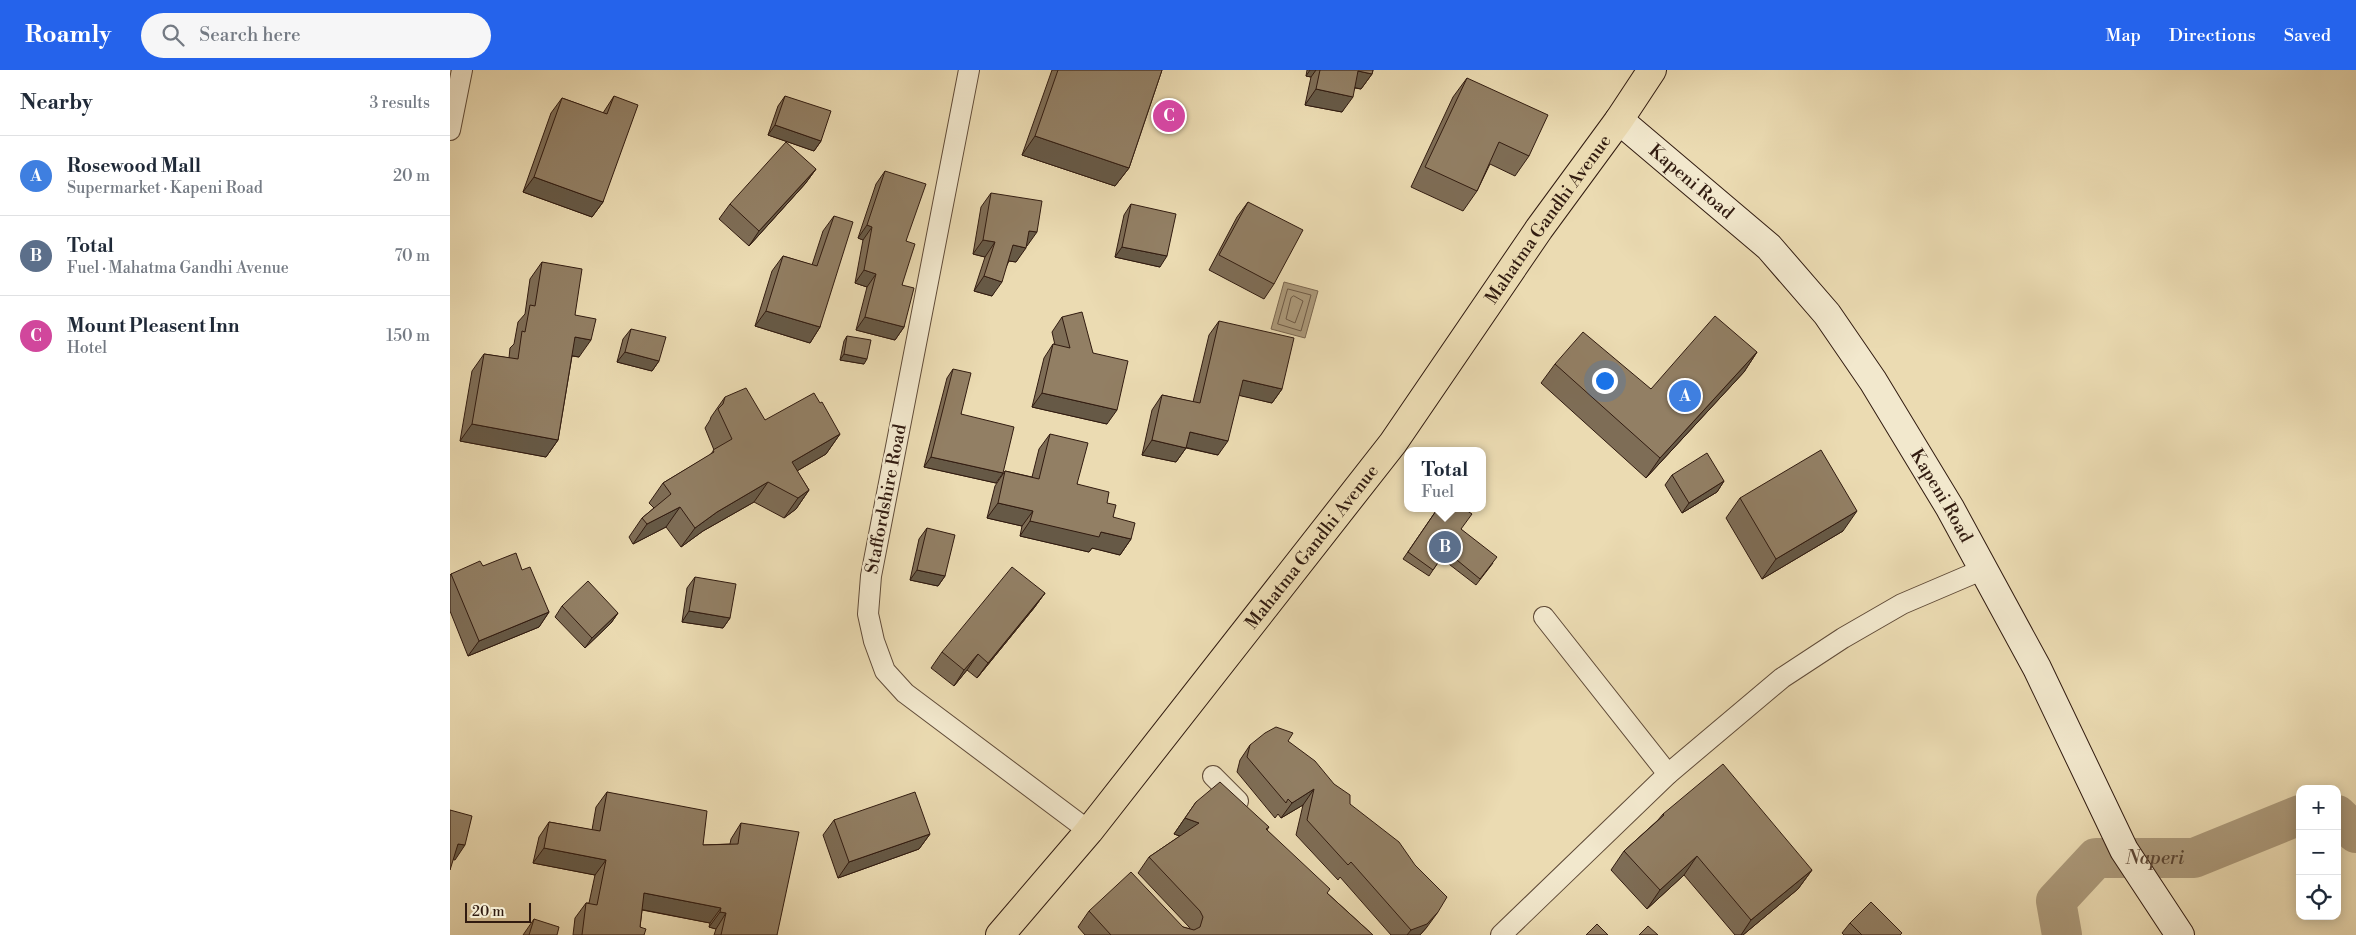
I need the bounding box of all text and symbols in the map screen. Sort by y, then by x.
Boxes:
search box [141,13,491,58]
text: Roamly [25,20,111,50]
icon: search [159,21,187,49]
text: Search here [199,23,301,47]
text: Map [2105,24,2141,47]
text: Directions [2169,24,2256,47]
text: Saved [2284,24,2331,47]
text: Nearby [20,90,93,116]
text: 3 results [369,93,430,113]
pin: C [1153,97,1185,135]
street label: Mahatma Gandhi Avenue [1480,130,1616,308]
street label: Kapeni Road [1644,139,1739,224]
text: Rosewood Mall [67,154,201,178]
text: A [30,166,42,186]
text: 20 m [393,166,430,186]
text: Supermarket · Kapeni Road [67,178,263,198]
text: Total [67,234,114,258]
text: B [30,246,42,266]
text: 70 m [394,246,430,266]
text: Fuel · Mahatma Gandhi Avenue [67,258,289,278]
text: Mount Pleasent Inn [67,314,239,338]
text: C [30,326,42,346]
text: 150 m [386,326,430,346]
text: Hotel [67,338,107,358]
your location [1592,368,1618,394]
pin: A [1669,377,1701,415]
street label: Staffordshire Road [860,421,912,576]
street label: Kapeni Road [1905,445,1978,547]
popup [1404,447,1486,512]
text: Total [1422,458,1468,482]
street label: Mahatma Gandhi Avenue [1240,460,1383,634]
text: Fuel [1422,482,1454,502]
pin: B [1429,528,1461,566]
map controls [2296,785,2341,920]
button: + [2296,785,2341,830]
button: − [2296,830,2341,875]
water label: Naperi [2124,846,2184,870]
button: locate [2296,875,2341,920]
scale bar [465,900,531,923]
text: 20 m [472,903,504,921]

